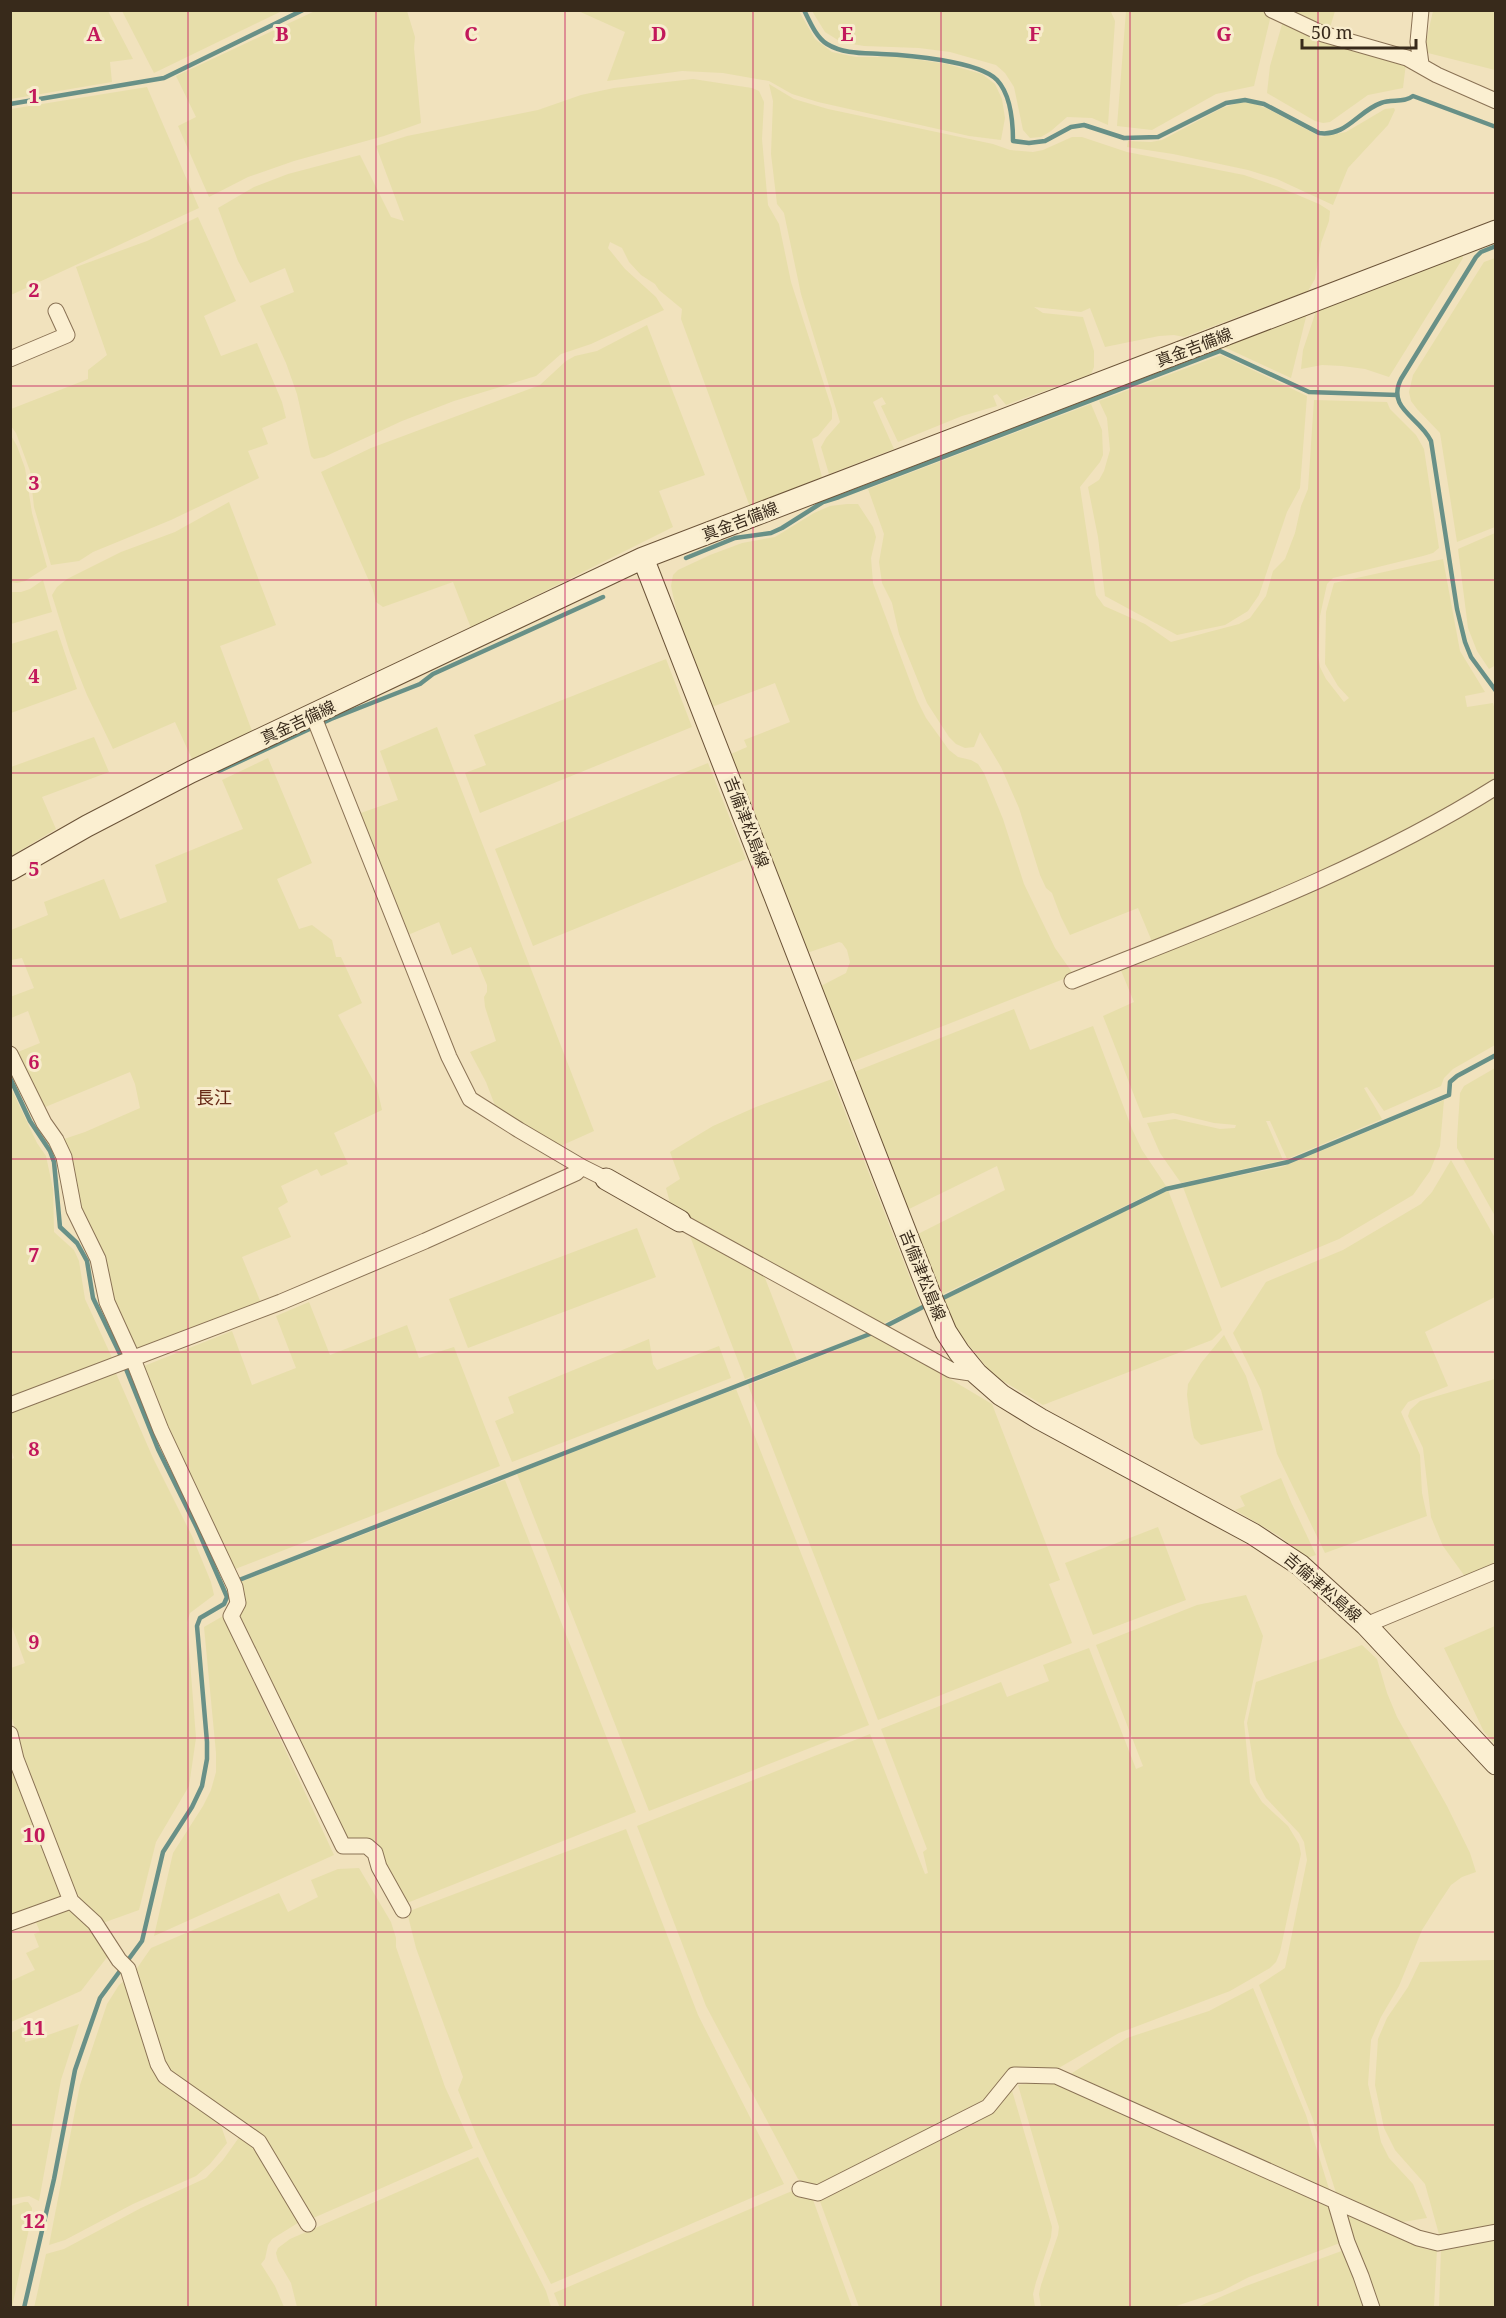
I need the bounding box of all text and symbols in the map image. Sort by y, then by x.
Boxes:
scale bar [1302,12,1416,50]
text: A [86,20,102,47]
text: B [275,20,289,47]
text: C [464,20,478,47]
text: D [651,20,667,47]
text: E [840,20,854,47]
text: F [1029,20,1041,47]
text: G [1216,20,1232,47]
text: 50 m [1311,20,1353,44]
text: 1 [28,82,40,109]
text: 2 [28,276,40,303]
street label: 真金吉備線 [1153,322,1235,372]
text: 3 [28,469,40,496]
street label: 真金吉備線 [699,496,781,546]
text: 4 [28,662,40,689]
street label: 真金吉備線 [257,695,339,749]
street label: 吉備津松島線 [720,773,774,871]
text: 5 [28,855,40,882]
text: 6 [28,1048,40,1075]
district label: 長江 [196,1085,232,1109]
street label: 吉備津松島線 [895,1226,951,1324]
text: 7 [28,1241,40,1268]
text: 8 [28,1435,40,1462]
street label: 吉備津松島線 [1280,1547,1366,1627]
text: 9 [28,1628,40,1655]
text: 10 [23,1821,45,1848]
text: 11 [23,2014,45,2041]
text: 12 [23,2207,45,2234]

